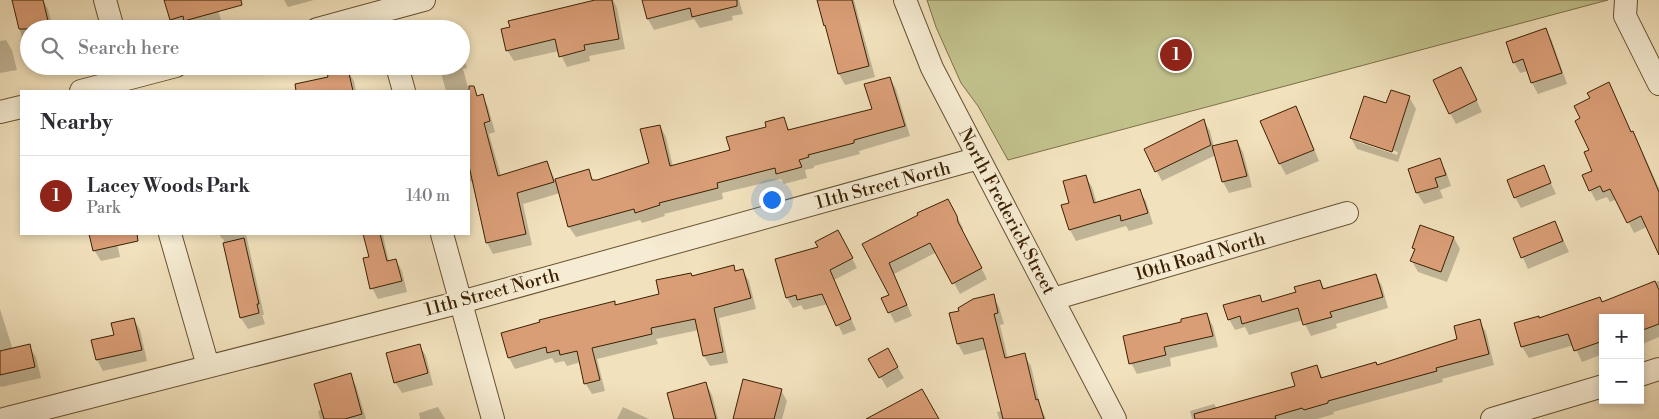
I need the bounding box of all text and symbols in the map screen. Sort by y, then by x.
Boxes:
search box [20,20,470,75]
icon: search [38,34,66,62]
text: Search here [78,36,179,60]
pin: 1 [1160,36,1192,74]
text: Nearby [40,110,113,136]
street label: North Frederick Street [953,124,1061,299]
street label: 11th Street North [813,156,953,215]
text: Lacey Woods Park [87,174,250,198]
text: 1 [52,186,60,206]
text: 140 m [406,186,450,206]
your location [759,187,785,213]
text: Park [87,198,120,218]
street label: 10th Road North [1132,227,1268,286]
street label: 11th Street North [422,263,562,322]
map controls [1599,314,1644,404]
button: + [1599,314,1644,359]
button: − [1599,359,1644,404]

